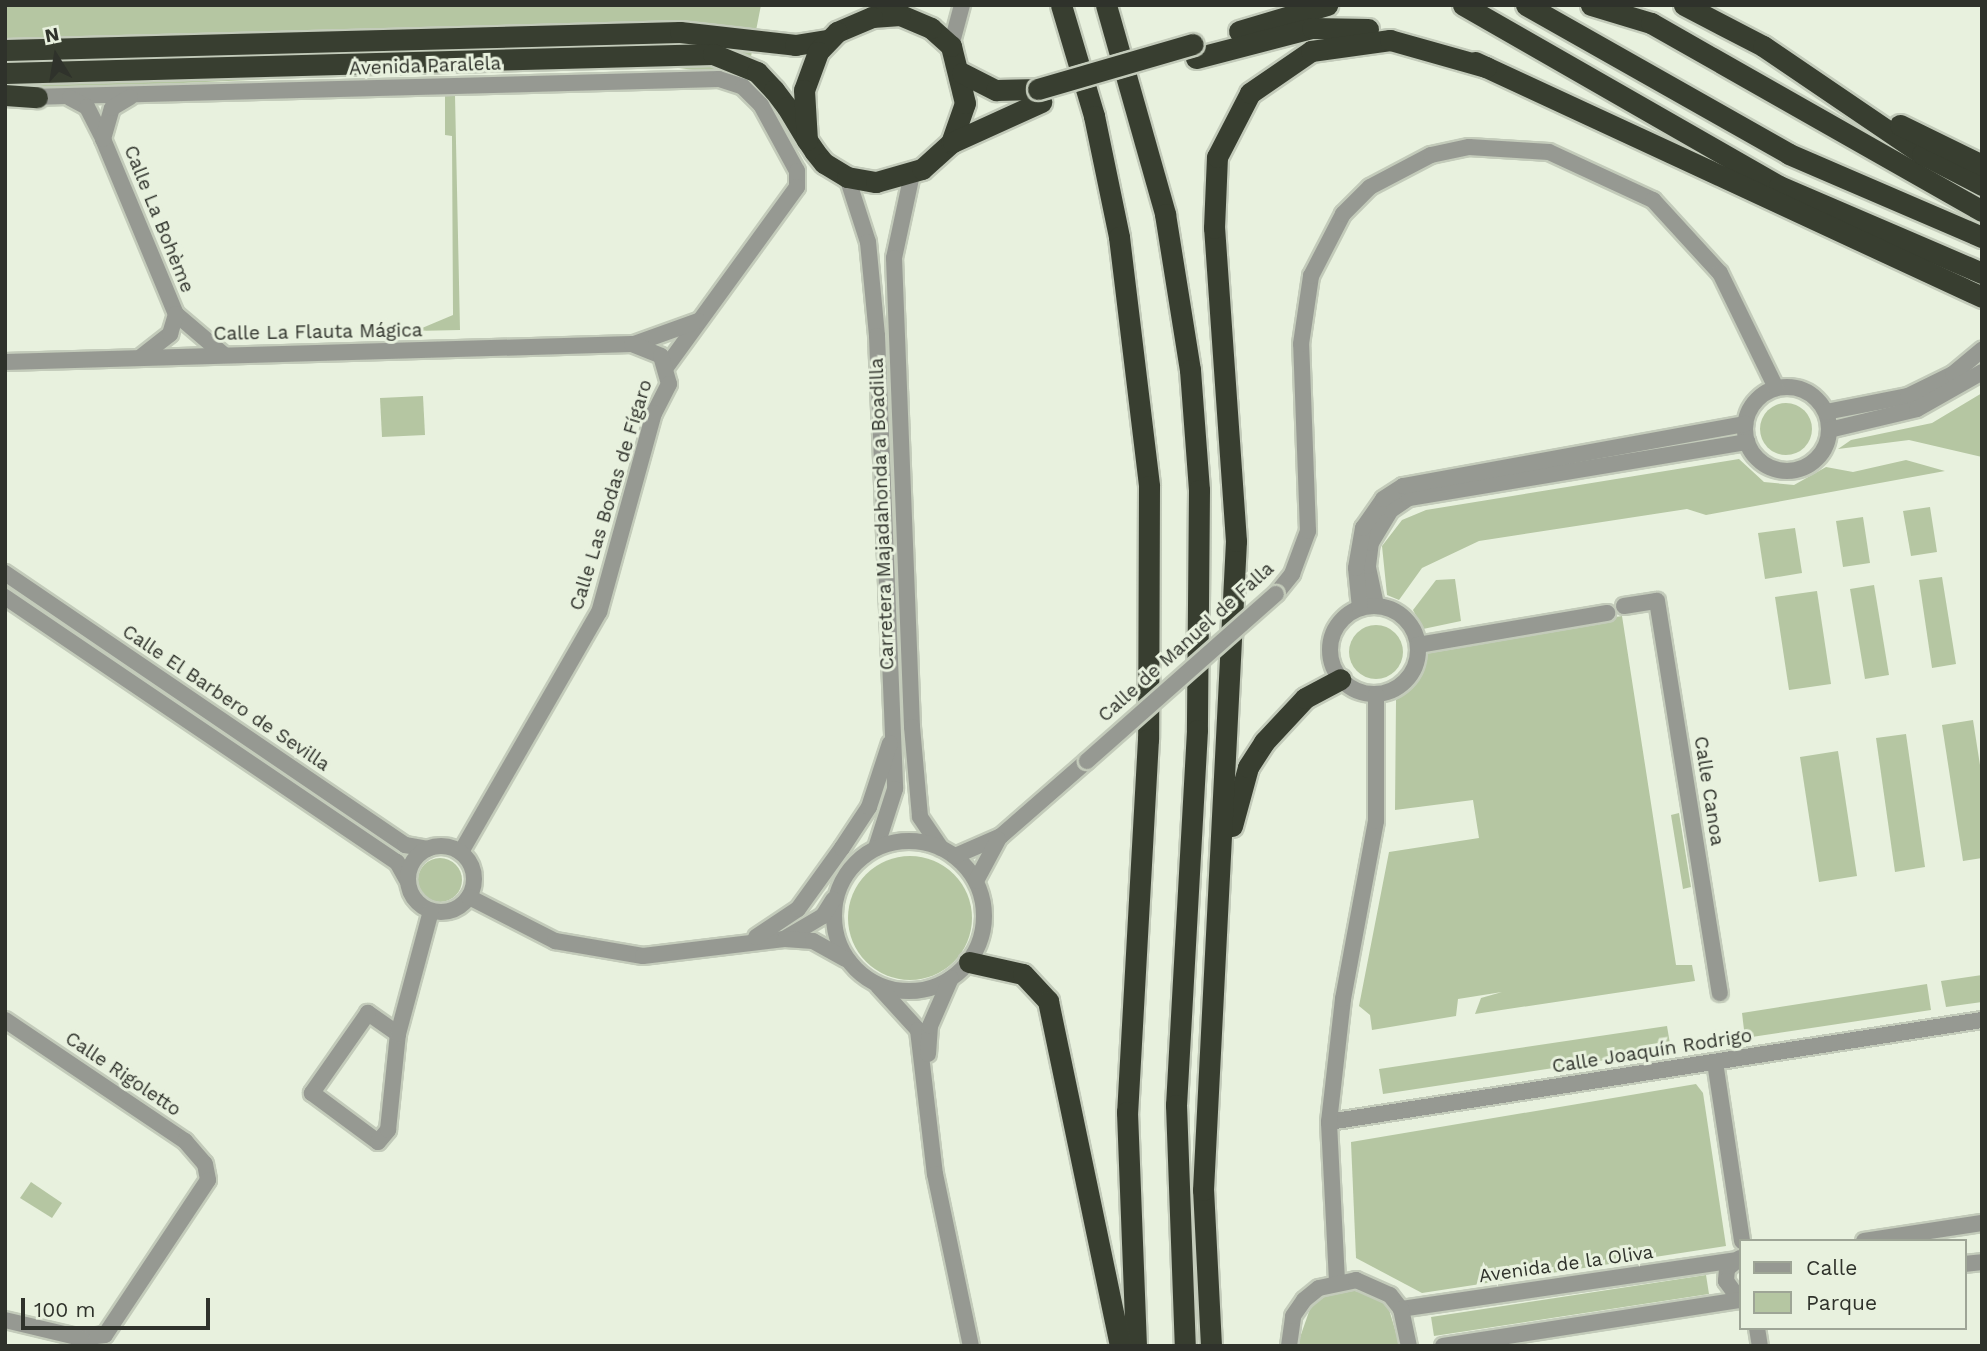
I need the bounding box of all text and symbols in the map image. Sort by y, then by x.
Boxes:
north arrow [21,21,91,91]
text: N [43,22,61,48]
street label: Avenida Paralela [348,52,502,80]
street label: Calle La Bohème [119,142,199,296]
street label: Calle La Flauta Mágica [213,319,423,345]
street label: Carretera Majadahonda a Boadilla [865,357,899,671]
street label: Calle Las Bodas de Fígaro [565,377,657,613]
street label: Calle de Manuel de Falla [1093,557,1279,727]
street label: Calle El Barbero de Sevilla [118,620,334,776]
street label: Calle Canoa [1689,735,1729,847]
street label: Calle Joaquín Rodrigo [1550,1024,1754,1078]
street label: Calle Rigoletto [61,1027,185,1121]
legend [1738,1239,1966,1330]
street label: Avenida de la Oliva [1477,1240,1655,1288]
text: Calle [1806,1255,1857,1280]
scale bar [24,1284,214,1328]
text: Parque [1806,1290,1877,1315]
text: 100 m [34,1297,96,1322]

